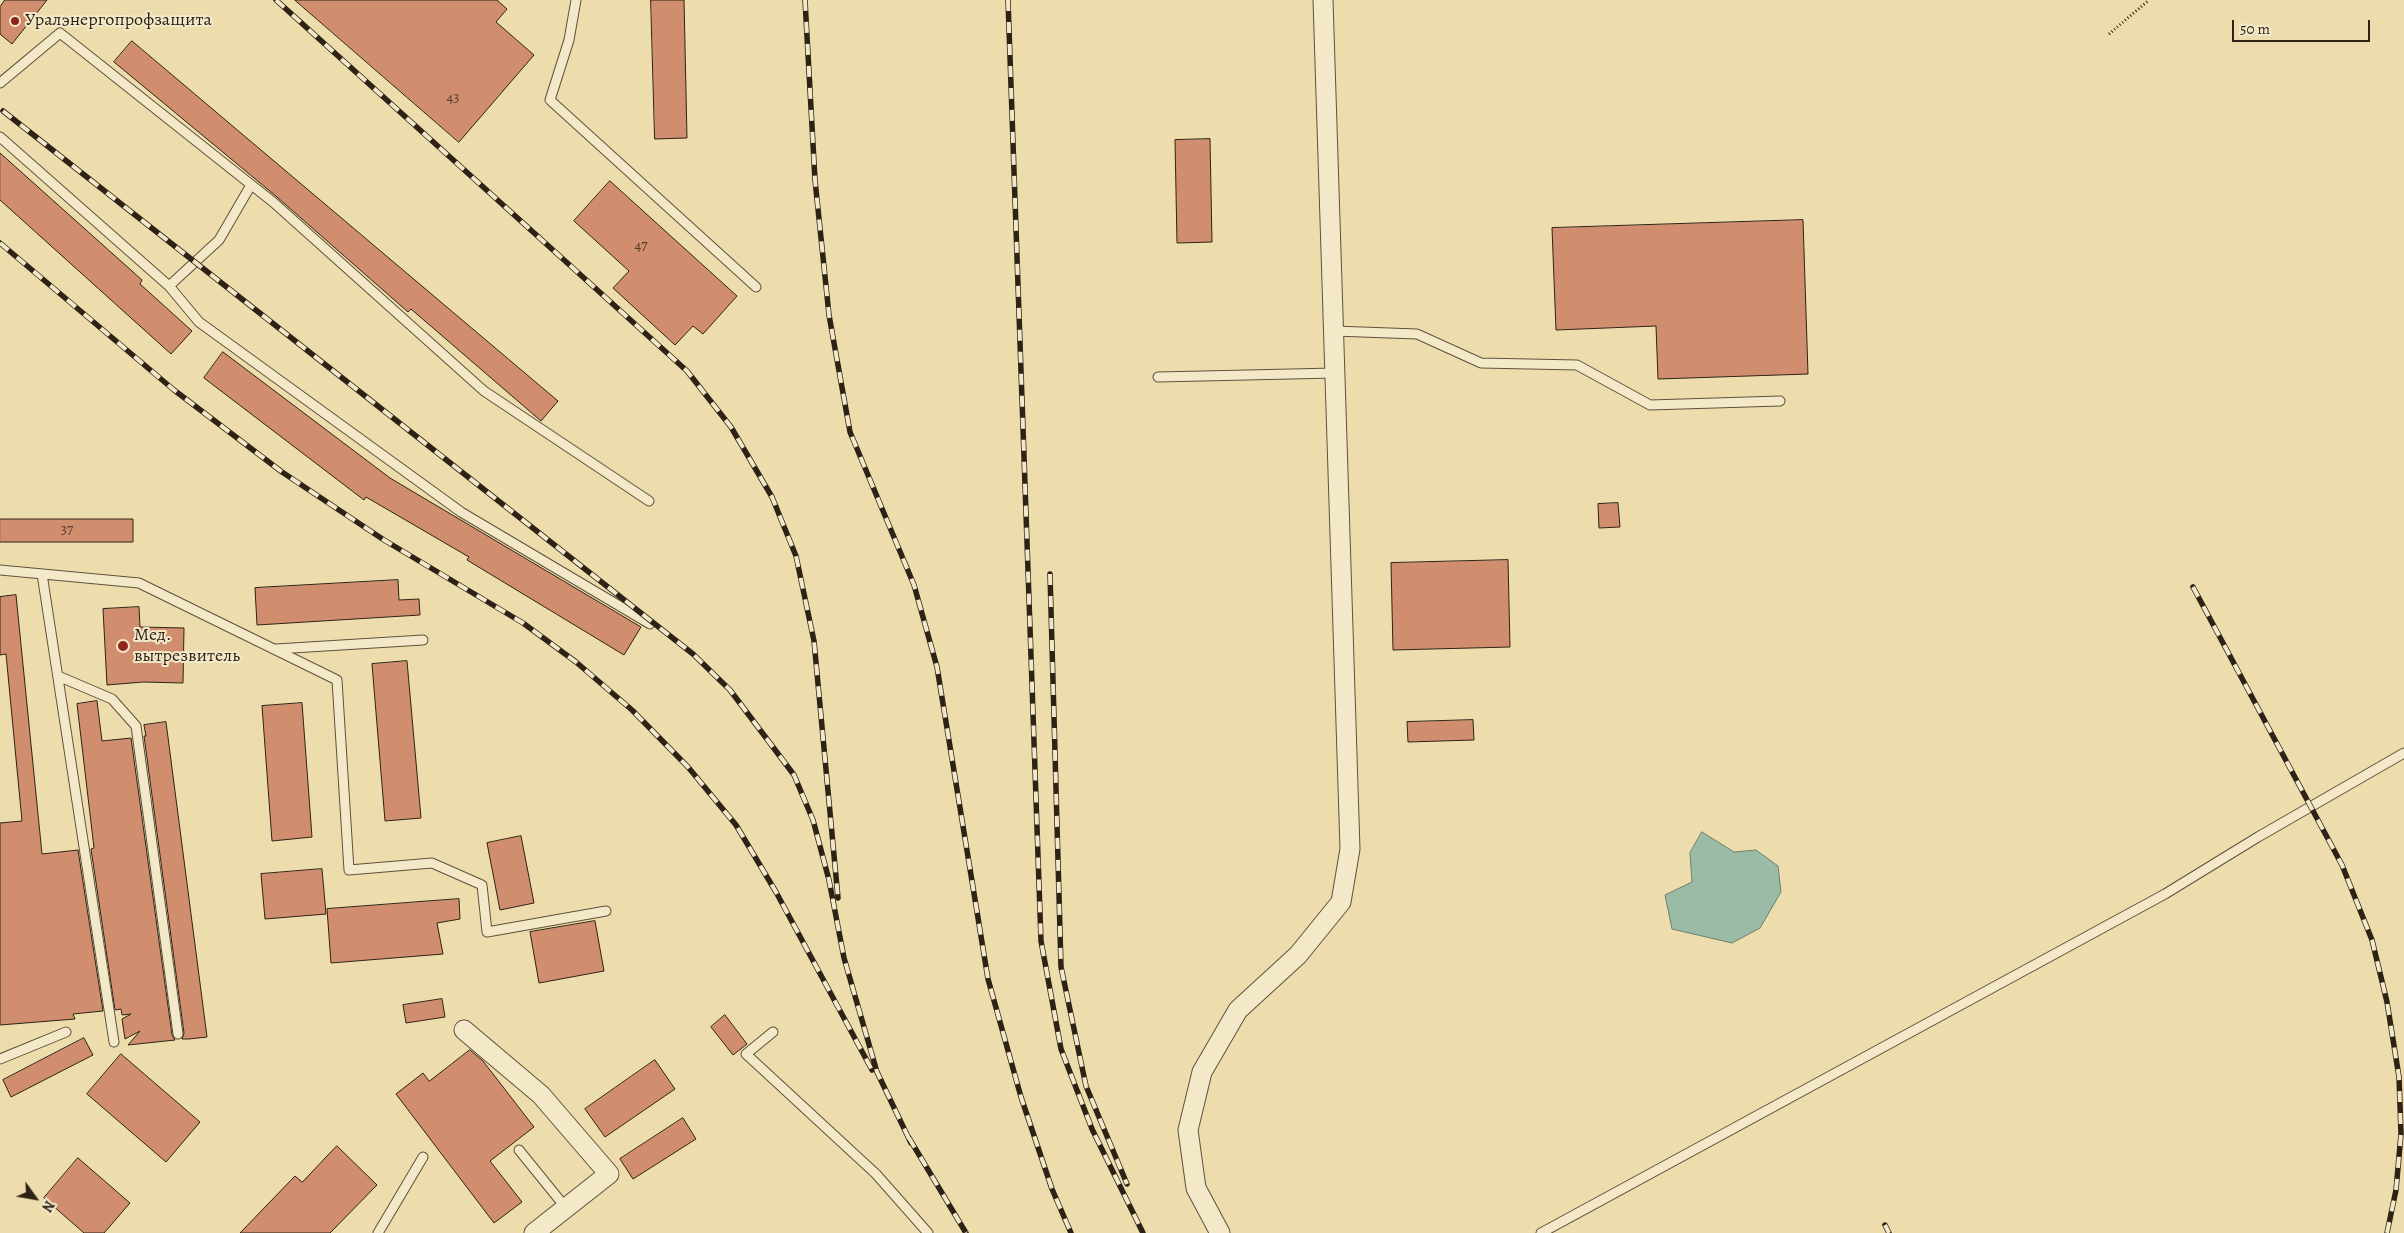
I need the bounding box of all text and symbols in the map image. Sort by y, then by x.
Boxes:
place label: Уралэнергопрофзащита [25,10,212,32]
scale bar [2234,10,2372,42]
marker: Уралэнергопрофзащита [9,15,21,27]
text: 50 m [2240,19,2270,39]
house number: 43 [446,89,460,107]
house number: 47 [634,237,648,255]
house number: 37 [61,521,73,539]
place label: Мед. вытрезвитель [134,625,240,668]
marker: Мед. вытрезвитель [116,639,130,653]
north arrow [10,1173,60,1223]
text: N [37,1197,59,1216]

